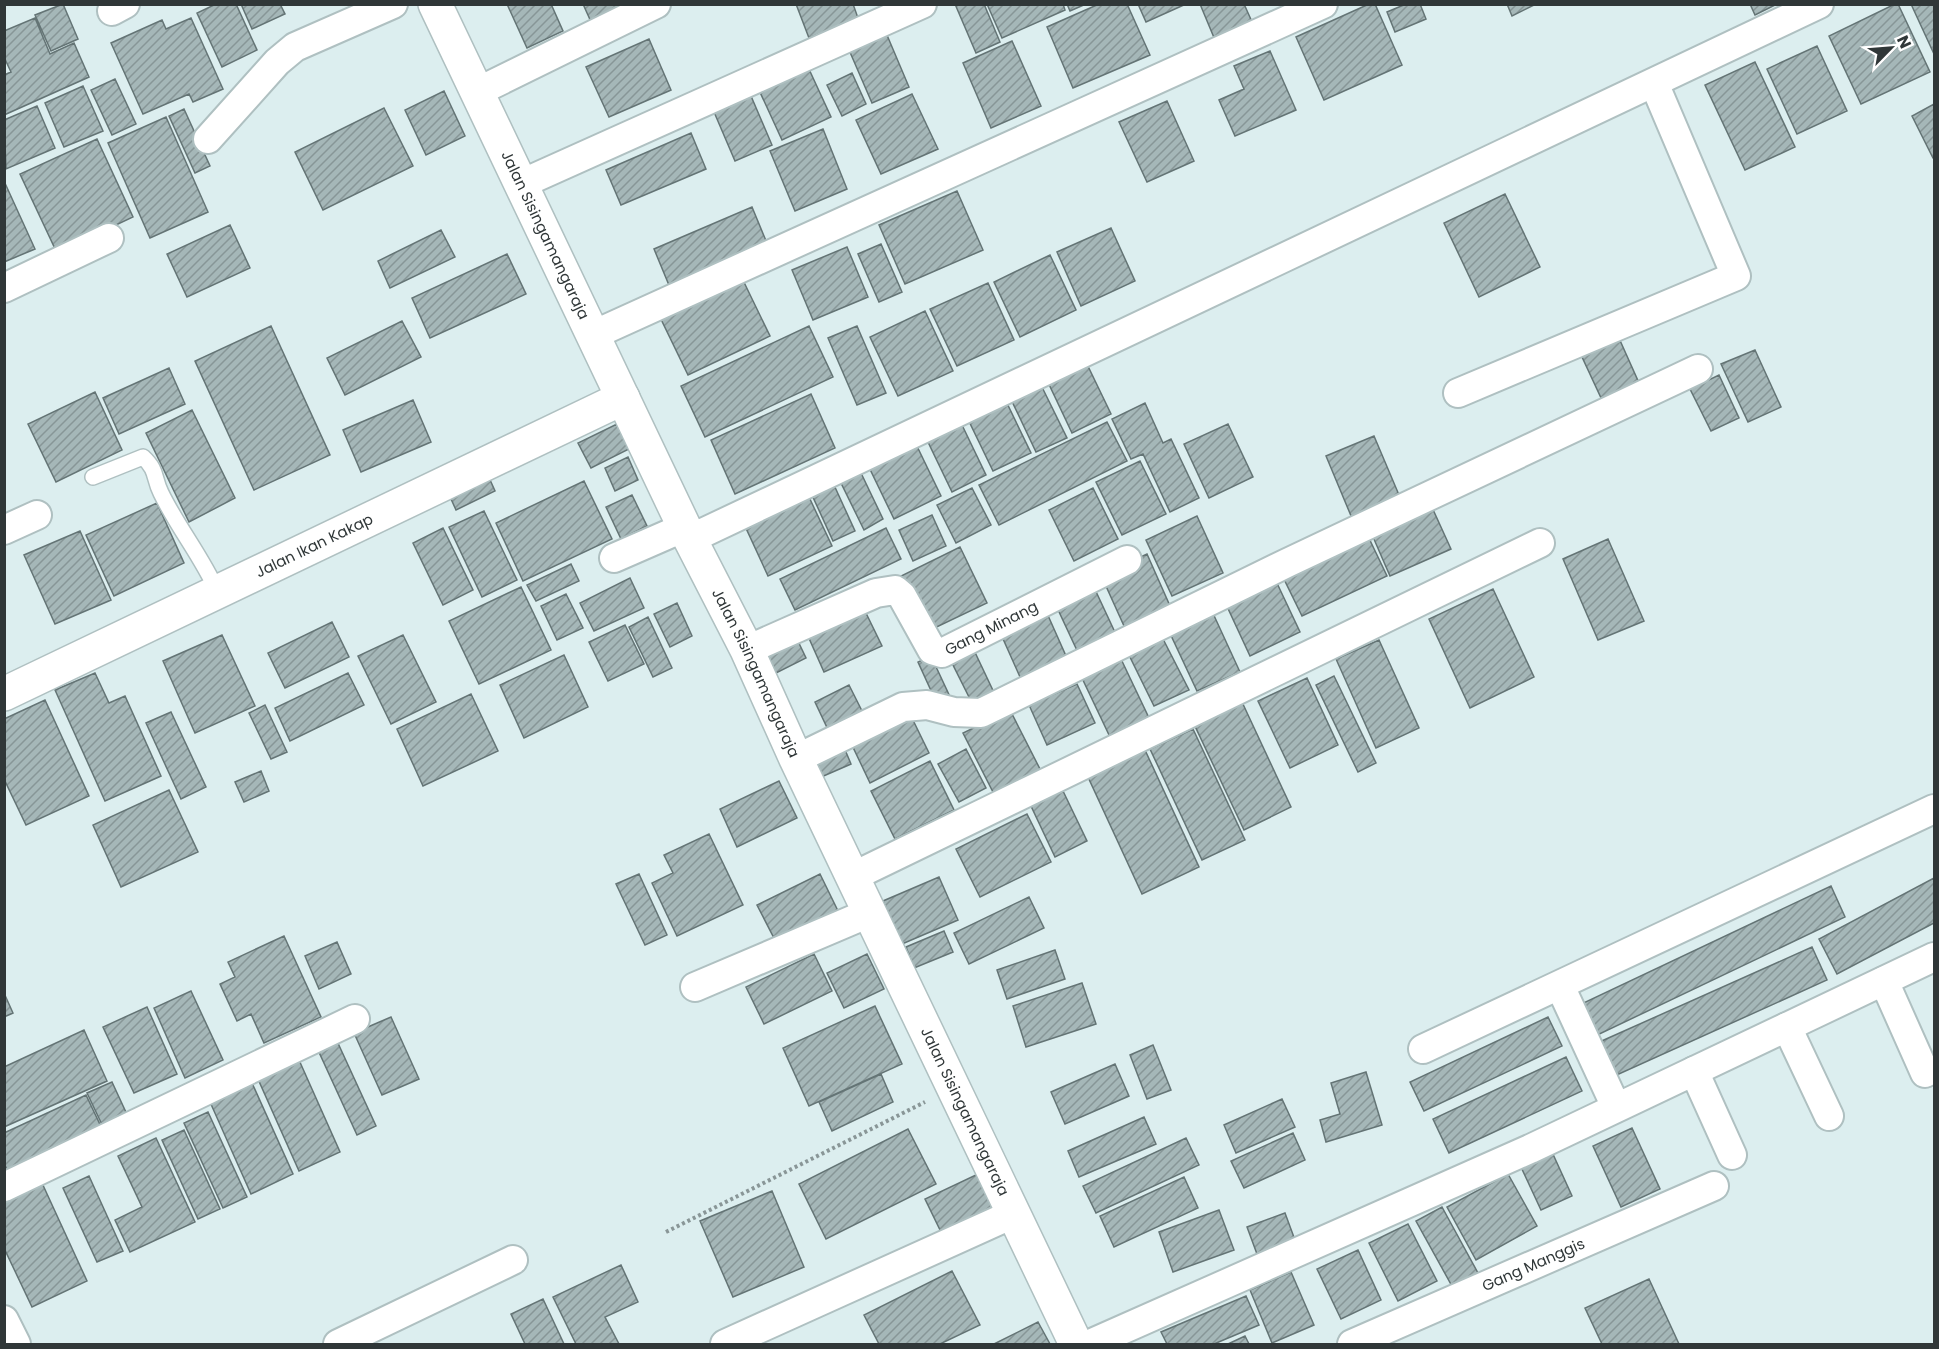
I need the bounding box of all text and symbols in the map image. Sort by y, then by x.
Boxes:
north arrow [1861,18,1921,78]
text: N [1891,32,1917,52]
street label: Jalan Sisingamangaraja [496,147,595,323]
street label: Jalan Ikan Kakap [252,508,376,582]
street label: Jalan Sisingamangaraja [707,585,805,761]
street label: Gang Minang [941,595,1041,660]
street label: Jalan Sisingamangaraja [916,1024,1015,1199]
street label: Gang Manggis [1479,1233,1588,1296]

